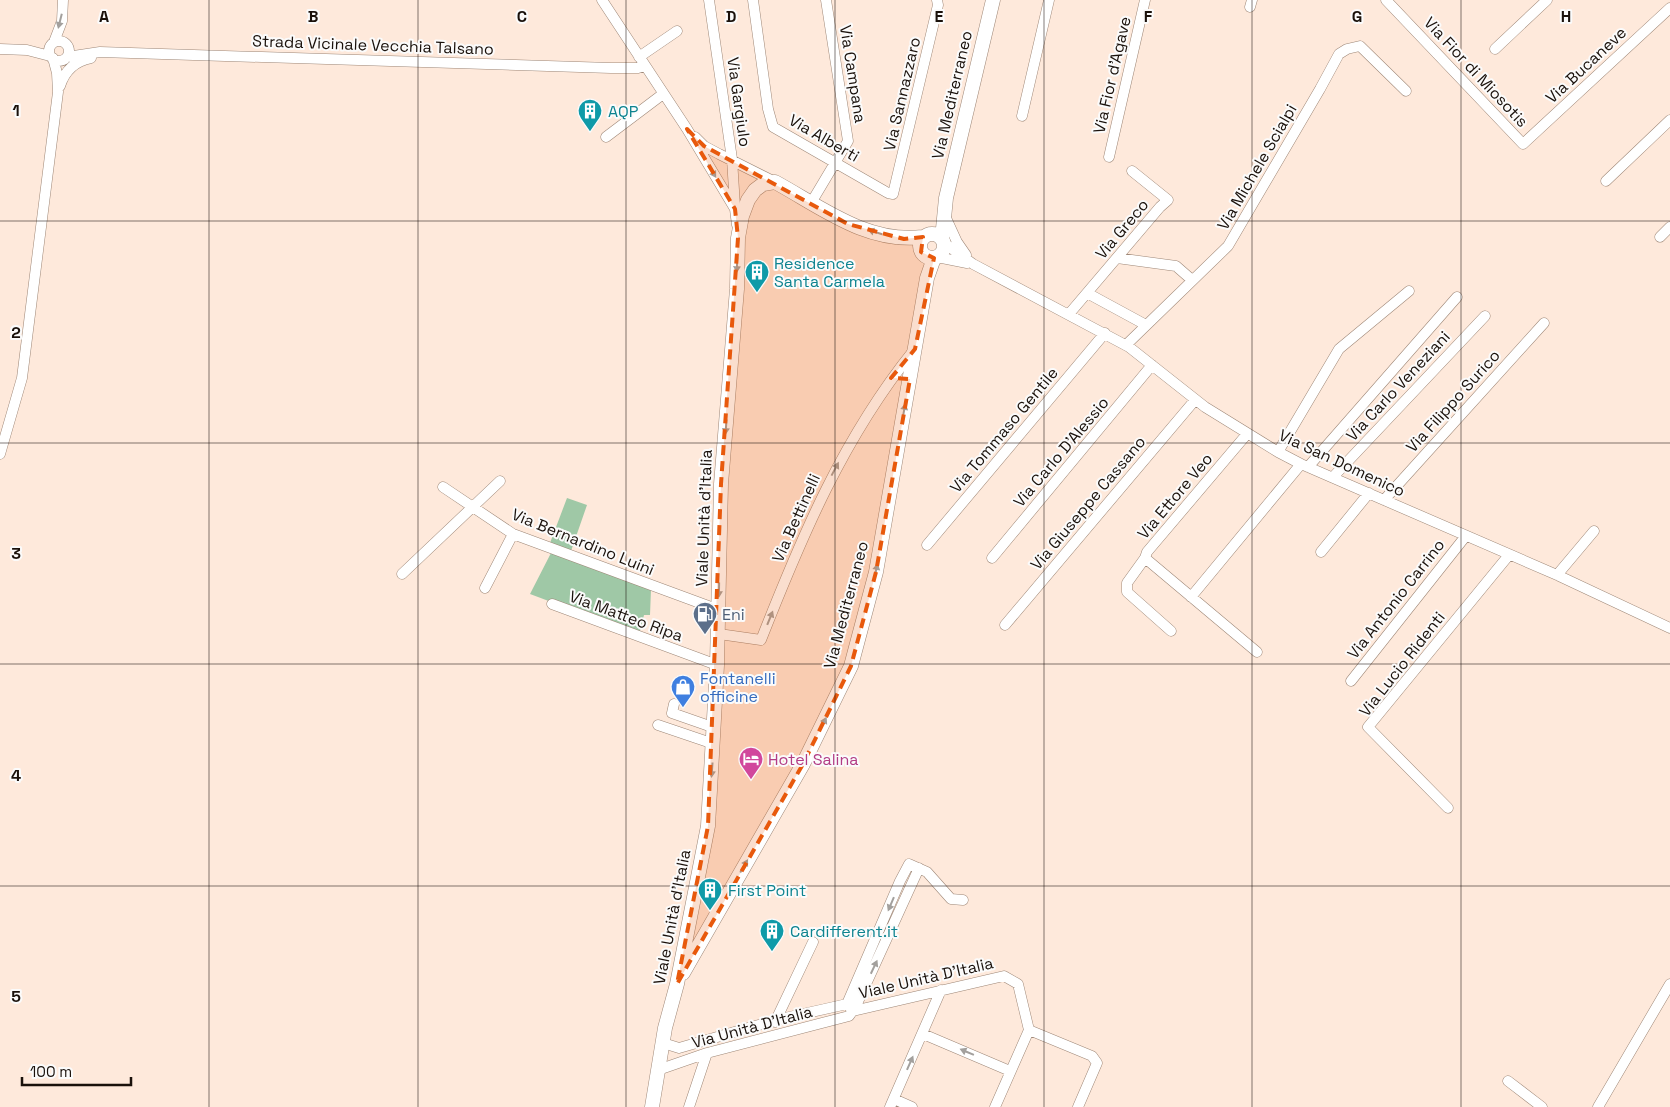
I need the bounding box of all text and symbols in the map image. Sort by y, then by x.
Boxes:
text: A [99,6,109,27]
text: B [308,6,318,27]
text: C [517,6,527,27]
text: D [726,6,736,27]
text: E [935,6,944,27]
text: F [1144,6,1153,27]
text: G [1352,6,1362,27]
text: H [1561,6,1571,27]
street label: Via Fior di Miosotis [1419,12,1533,132]
one-way arrow [56,14,64,29]
street label: Via Fior d'Agave [1088,14,1136,136]
street label: Via Bucaneve [1541,22,1631,108]
street label: Via Campana [835,24,871,124]
street label: Via Mediterraneo [927,29,977,161]
street label: Strada Vicinale Vecchia Talsano [252,30,494,60]
street label: Via Sannazzaro [879,35,925,153]
street label: Via Gargiulo [722,56,756,148]
building icon: AQP [577,98,603,132]
text: 1 [12,100,20,121]
street label: Via Michele Scialpi [1212,100,1302,234]
place label: AQP [608,101,639,122]
street label: Via Alberti [785,109,863,167]
one-way arrow [707,164,717,177]
street label: Via Greco [1091,195,1153,263]
one-way arrow [867,228,882,236]
place label: Residence Santa Carmela [774,253,885,292]
one-way arrow [733,258,741,274]
building icon: Residence Santa Carmela [744,259,770,293]
text: 2 [11,322,21,343]
street label: Via Carlo Veneziani [1341,326,1455,446]
street label: Via Filippo Surico [1401,345,1505,457]
street label: Via Tommaso Gentile [945,363,1063,497]
street label: Via Carlo D'Alessio [1009,392,1113,512]
one-way arrow [901,403,909,419]
one-way arrow [721,420,729,436]
street label: Via San Domenico [1275,425,1409,501]
street label: Via Giuseppe Cassano [1026,432,1150,574]
street label: Viale Unità d'Italia [691,449,717,587]
street label: Via Ettore Veo [1133,449,1217,543]
one-way arrow [831,462,839,477]
street label: Via Bettinelli [767,470,825,566]
street label: Via Bernardino Luini [509,504,657,580]
street label: Via Antonio Carrino [1343,535,1449,663]
street label: Via Mediterraneo [819,539,873,671]
text: 3 [11,543,21,564]
one-way arrow [872,563,880,579]
one-way arrow [715,582,723,598]
street label: Via Matteo Ripa [566,586,686,646]
fuel station icon: Eni [692,601,718,635]
place label: Eni [722,604,745,625]
street label: Via Lucio Ridenti [1354,607,1450,721]
one-way arrow [766,610,774,625]
place label: Fontanelli officine [700,668,776,707]
shop icon: Fontanelli officine [670,674,696,708]
one-way arrow [818,716,827,731]
hotel icon: Hotel Salina [738,746,764,780]
place label: Hotel Salina [768,749,859,770]
one-way arrow [708,762,716,778]
text: 4 [11,765,21,786]
street label: Viale Unità d'Italia [649,848,695,986]
one-way arrow [740,858,748,873]
building icon: First Point [697,877,723,911]
place label: First Point [728,880,806,901]
one-way arrow [886,897,894,911]
building icon: Cardifferent.it [759,918,785,952]
place label: Cardifferent.it [790,921,898,942]
street label: Viale Unità D'Italia [857,952,995,1004]
one-way arrow [870,960,878,974]
text: 5 [11,986,21,1007]
street label: Via Unità D'Italia [689,1001,815,1053]
one-way arrow [960,1048,974,1056]
scale bar [22,1054,131,1086]
one-way arrow [906,1056,914,1070]
text: 100 m [30,1062,72,1081]

